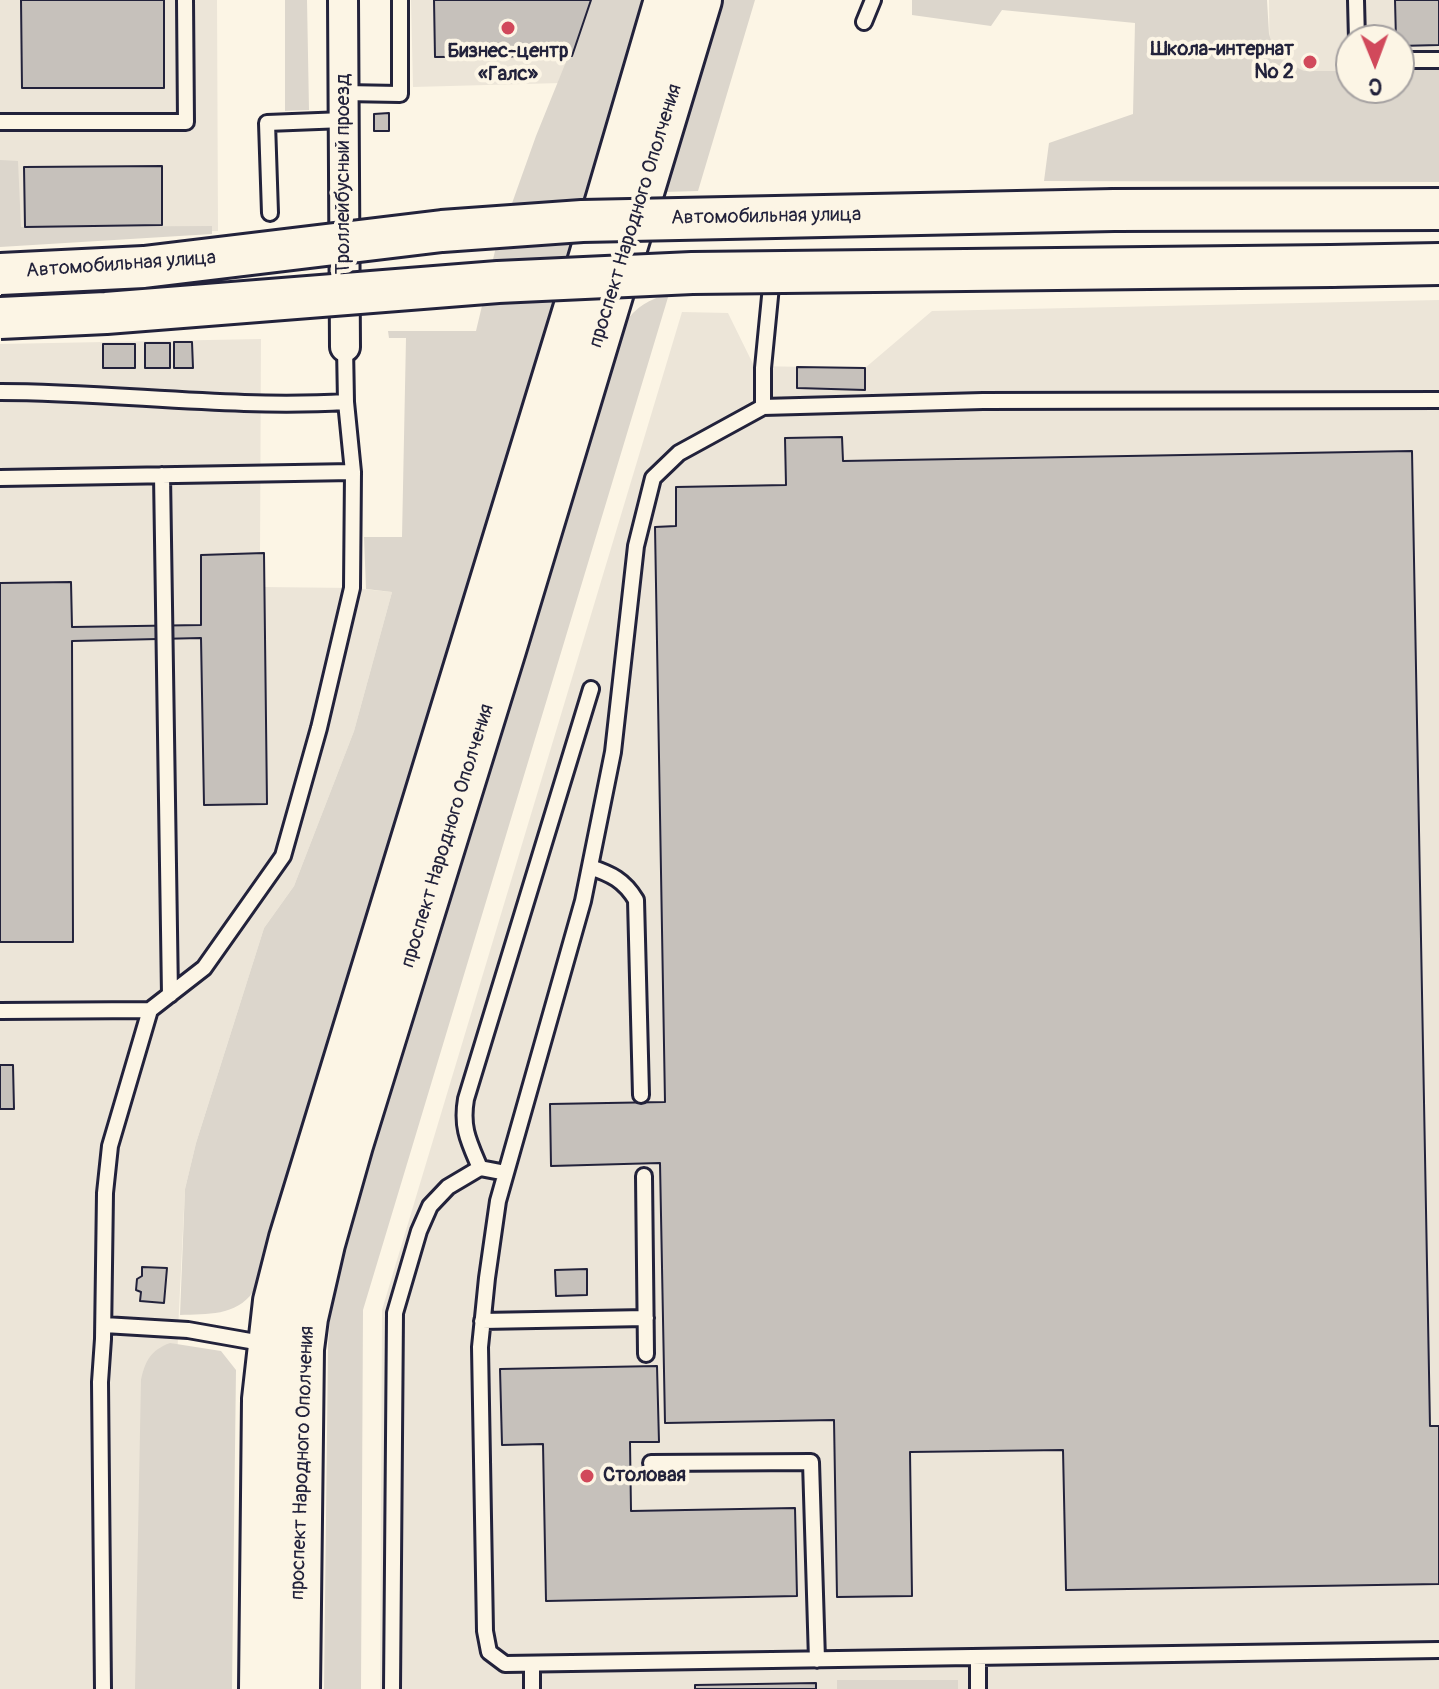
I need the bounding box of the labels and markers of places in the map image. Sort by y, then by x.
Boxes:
marker: Бизнес-центр «Галс» [499,19,517,37]
place label: Школа-интернат № 2 [1151,38,1294,85]
place label: Бизнес-центр «Галс» [448,40,568,87]
marker: Школа-интернат № 2 [1301,53,1319,71]
place label: Столовая [603,1464,686,1488]
marker: Столовая [578,1467,596,1485]

